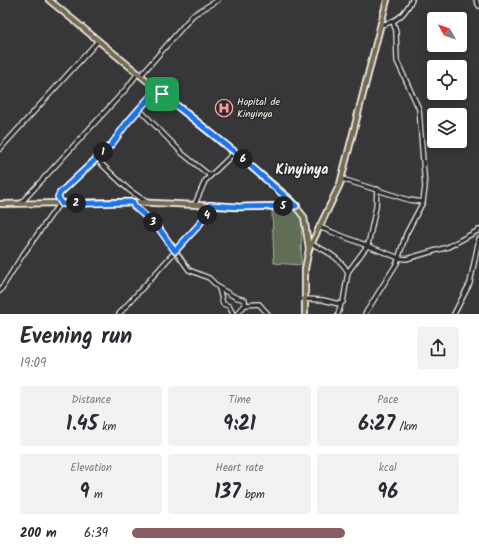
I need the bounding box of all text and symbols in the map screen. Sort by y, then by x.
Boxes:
north arrow [427,12,467,52]
map controls [427,12,467,148]
button: locate [427,60,467,100]
pin [145,77,179,111]
icon: arrive [151,83,173,105]
place label: Hopital de Kinyinya [237,94,280,122]
hospital icon: Hopital de Kinyinya [214,98,234,118]
button: layers [427,108,467,148]
pin: 1 [93,142,113,162]
text: 1 [101,143,105,161]
pin: 6 [233,149,253,169]
text: 6 [240,150,246,168]
district label: Kinyinya [276,159,328,181]
pin: 2 [66,193,86,213]
text: 2 [73,194,79,212]
pin: 5 [273,196,293,216]
text: 5 [280,197,286,215]
pin: 4 [197,205,217,225]
text: 4 [204,206,210,224]
pin: 3 [143,212,163,232]
text: 3 [150,213,156,231]
text: Evening run [20,320,132,355]
button: share [417,327,459,369]
text: 19:09 [20,353,46,374]
text: Distance [71,391,111,409]
text: Time [228,391,251,409]
text: Pace [377,391,398,409]
text: 1.45 [66,409,98,441]
text: 9:21 [223,409,256,441]
text: 6:27 [358,409,395,441]
text: km [98,418,116,436]
text: /km [395,418,417,436]
text: Elevation [70,459,112,477]
text: Heart rate [216,459,263,477]
text: kcal [379,459,397,477]
text: 9 [80,477,90,509]
text: 137 [214,477,241,509]
text: 96 [377,477,398,509]
text: m [90,486,103,504]
text: bpm [241,486,265,504]
text: 200 m [20,523,57,544]
text: 6:39 [84,523,108,544]

